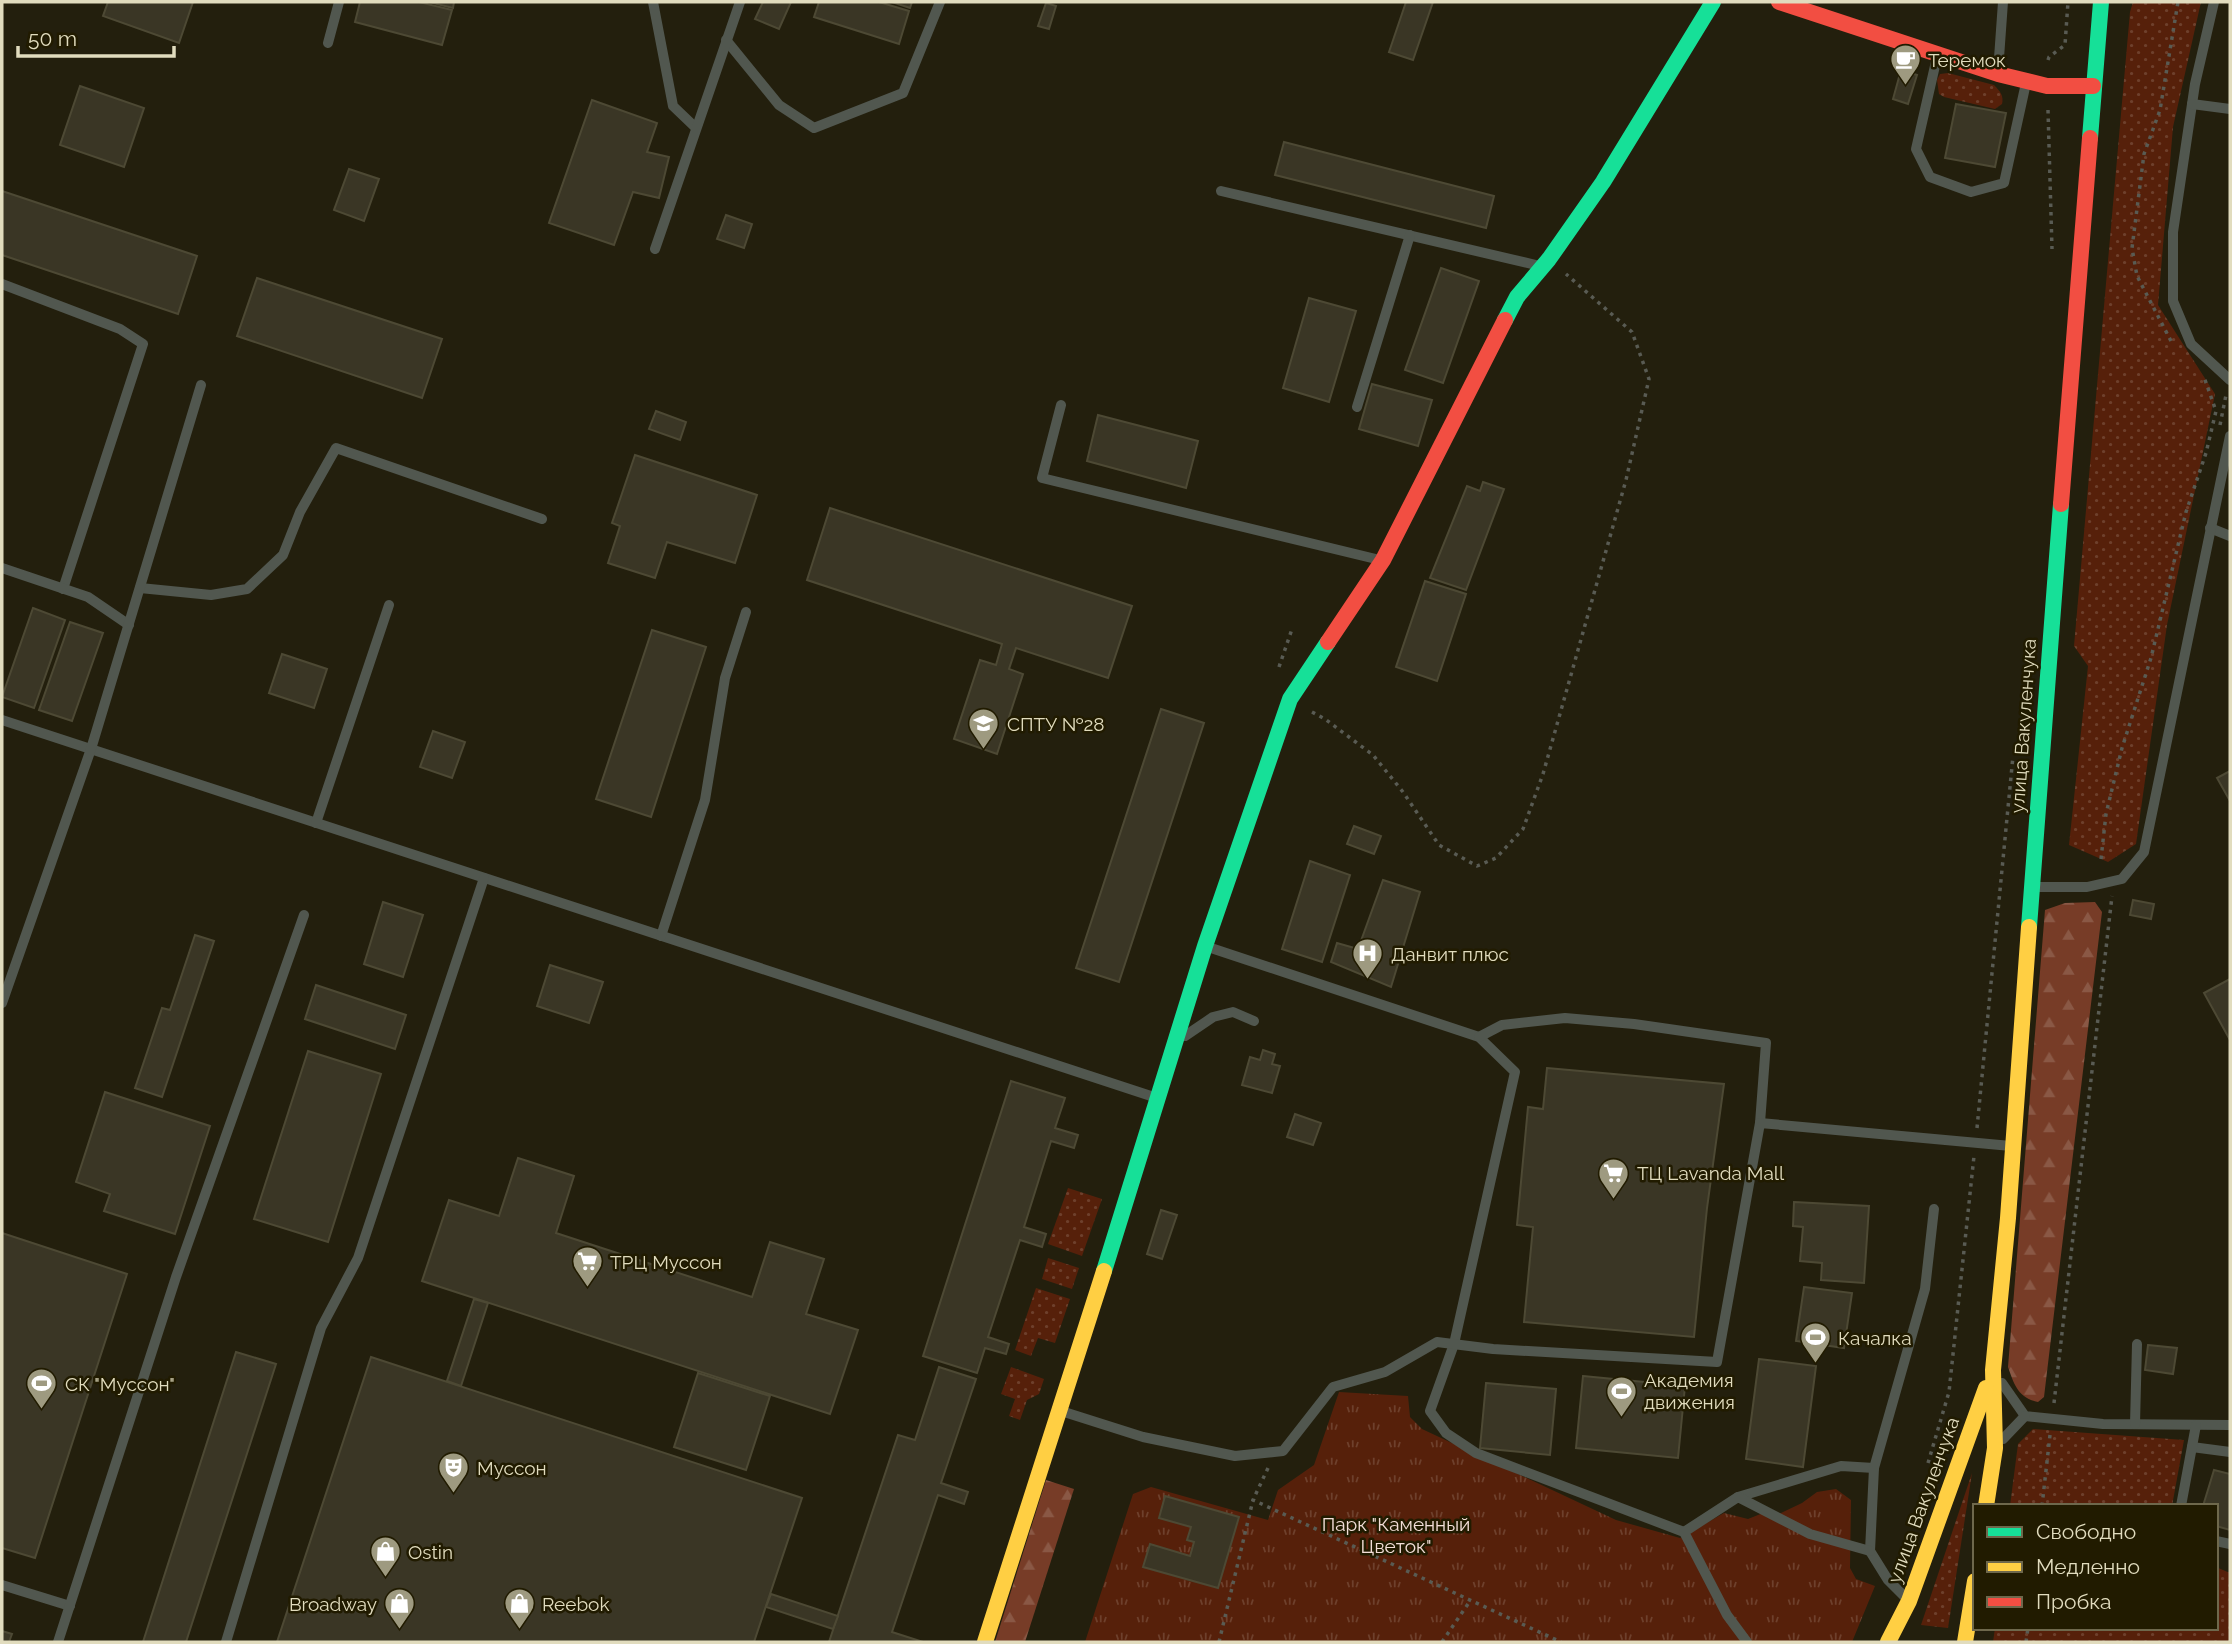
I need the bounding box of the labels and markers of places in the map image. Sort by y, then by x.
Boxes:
cafe icon: Теремок [1888,43,1922,87]
place label: Теремок [1928,49,2006,71]
school or university icon: СПТУ №28 [967,707,1001,751]
place label: СПТУ №28 [1007,713,1105,735]
hospital icon: Данвит плюс [1351,937,1385,981]
place label: Данвит плюс [1391,943,1509,965]
supermarket icon: ТЦ Lavanda Mall [1597,1156,1631,1200]
place label: ТЦ Lavanda Mall [1637,1162,1785,1184]
supermarket icon: ТРЦ Муссон [570,1245,604,1289]
place label: ТРЦ Муссон [610,1251,722,1273]
sports icon: Качалка [1798,1321,1832,1365]
place label: Качалка [1838,1327,1912,1349]
sports icon: СК "Муссон" [25,1367,59,1411]
place label: Академия движения [1644,1369,1735,1413]
place label: СК "Муссон" [65,1373,175,1395]
sports icon: Академия движения [1604,1374,1638,1418]
theatre icon: Муссон [437,1451,471,1495]
place label: Муссон [477,1457,547,1479]
shop icon: Ostin [368,1535,402,1579]
place label: Ostin [408,1541,453,1563]
shop icon: Broadway [383,1587,417,1631]
shop icon: Reebok [502,1587,536,1631]
place label: Broadway [289,1593,377,1615]
place label: Reebok [542,1593,610,1615]

